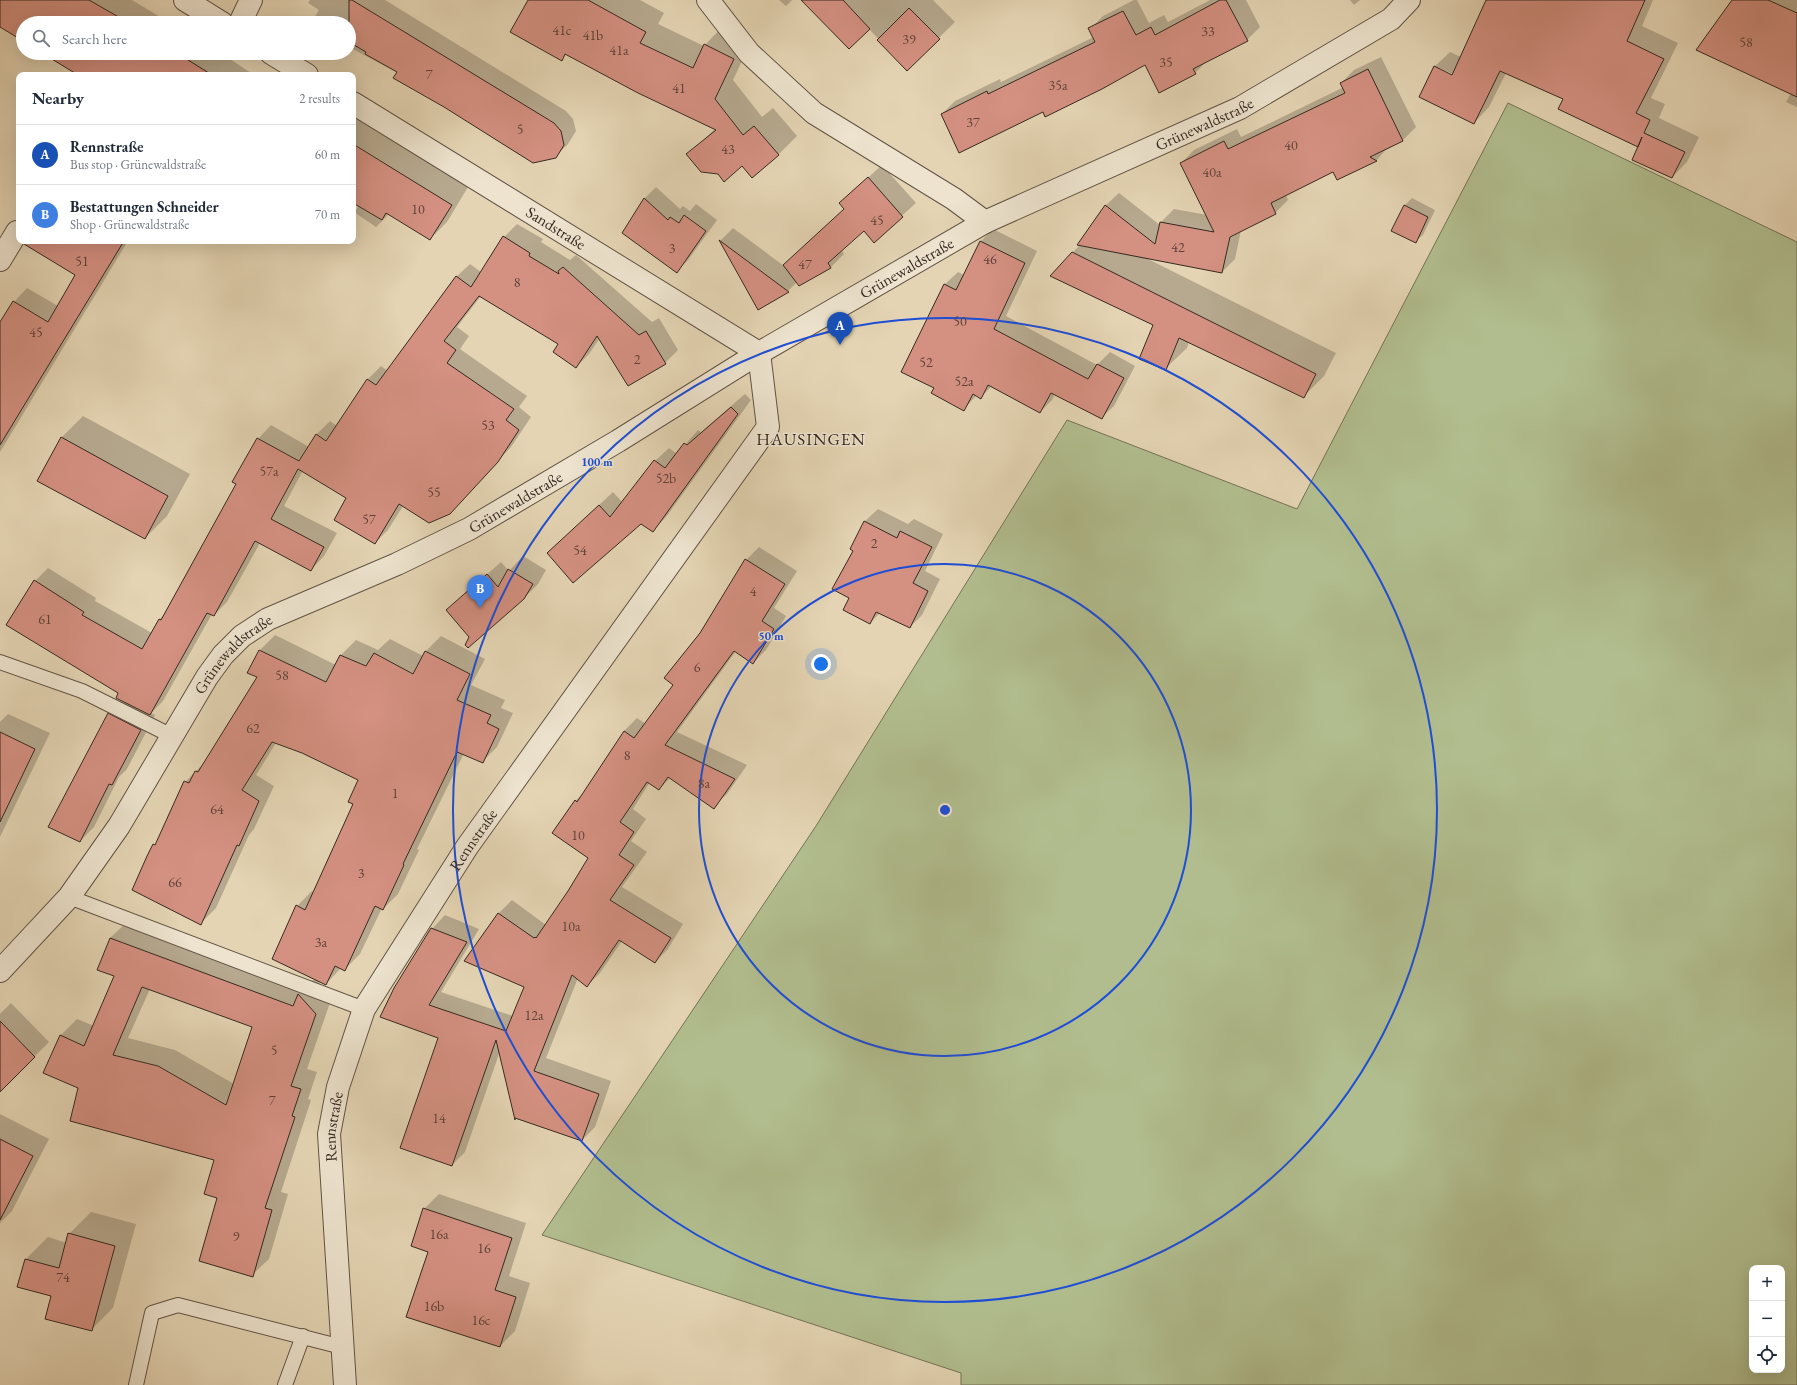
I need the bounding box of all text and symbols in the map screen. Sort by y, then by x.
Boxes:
search box [16,16,356,60]
house number: 41c [552,21,572,39]
house number: 33 [1201,22,1215,40]
house number: 41b [583,26,603,44]
icon: search [30,27,52,49]
text: Search here [62,29,127,48]
house number: 39 [902,30,916,48]
house number: 58 [1739,33,1753,51]
house number: 41a [609,41,629,59]
house number: 35 [1159,53,1173,71]
house number: 7 [426,65,433,83]
house number: 35a [1048,76,1068,94]
house number: 41 [672,79,686,97]
text: Nearby [32,87,84,109]
text: 2 results [299,90,340,107]
street label: Grünewaldstraße [1152,92,1257,155]
house number: 37 [966,113,980,131]
house number: 5 [517,120,523,138]
house number: 40 [1284,136,1298,154]
text: Rennstraße [70,137,143,156]
house number: 43 [721,140,735,158]
text: A [40,146,50,163]
text: 60 m [315,146,340,163]
text: Bus stop · Grünewaldstraße [70,156,206,173]
house number: 40a [1202,163,1222,181]
text: Bestattungen Schneider [70,197,219,216]
house number: 10 [411,200,425,218]
street label: Sandstraße [522,201,590,255]
text: B [41,206,49,223]
text: 70 m [315,206,340,223]
house number: 45 [870,211,884,229]
text: Shop · Grünewaldstraße [70,216,189,233]
street label: Grünewaldstraße [855,232,957,303]
house number: 42 [1171,238,1185,256]
house number: 3 [669,239,676,257]
house number: 46 [983,250,997,268]
house number: 51 [75,252,89,270]
house number: 47 [798,255,812,273]
house number: 8 [514,273,521,291]
pin: A [827,312,853,345]
house number: 50 [953,312,967,330]
house number: 45 [29,323,43,341]
house number: 2 [634,350,641,368]
house number: 52 [919,353,933,371]
house number: 52a [954,372,974,390]
house number: 53 [481,416,495,434]
district label: HAUSINGEN [756,428,866,450]
text: 100 m [581,454,613,470]
house number: 57a [259,462,279,480]
street label: Grünewaldstraße [464,466,566,538]
house number: 52b [656,469,676,487]
house number: 55 [427,483,441,501]
house number: 57 [362,510,376,528]
house number: 2 [871,534,878,552]
house number: 54 [573,541,587,559]
pin: B [467,575,493,608]
house number: 4 [750,582,757,600]
street label: Grünewaldstraße [189,609,276,698]
house number: 61 [38,610,52,628]
text: 50 m [758,628,784,644]
your location [811,654,831,674]
house number: 6 [694,658,701,676]
house number: 58 [275,666,289,684]
house number: 62 [246,719,260,737]
house number: 8 [624,746,631,764]
house number: 8a [698,774,711,792]
house number: 1 [392,784,398,802]
house number: 64 [210,800,224,818]
centre of rings [938,803,952,817]
street label: Rennstraße [444,804,502,875]
house number: 10 [571,826,585,844]
house number: 3 [358,864,365,882]
house number: 66 [168,873,182,891]
house number: 10a [561,917,581,935]
house number: 3a [315,933,328,951]
house number: 12a [524,1006,544,1024]
house number: 5 [271,1041,277,1059]
street label: Rennstraße [318,1090,347,1163]
house number: 7 [269,1091,276,1109]
house number: 14 [432,1109,446,1127]
house number: 16a [429,1225,449,1243]
house number: 9 [233,1227,240,1245]
house number: 16 [477,1239,491,1257]
map controls [1749,1265,1785,1373]
button: + [1749,1265,1785,1301]
house number: 74 [56,1268,70,1286]
house number: 16b [424,1297,444,1315]
button: − [1749,1301,1785,1337]
house number: 16c [471,1311,491,1329]
button: locate [1749,1337,1785,1373]

